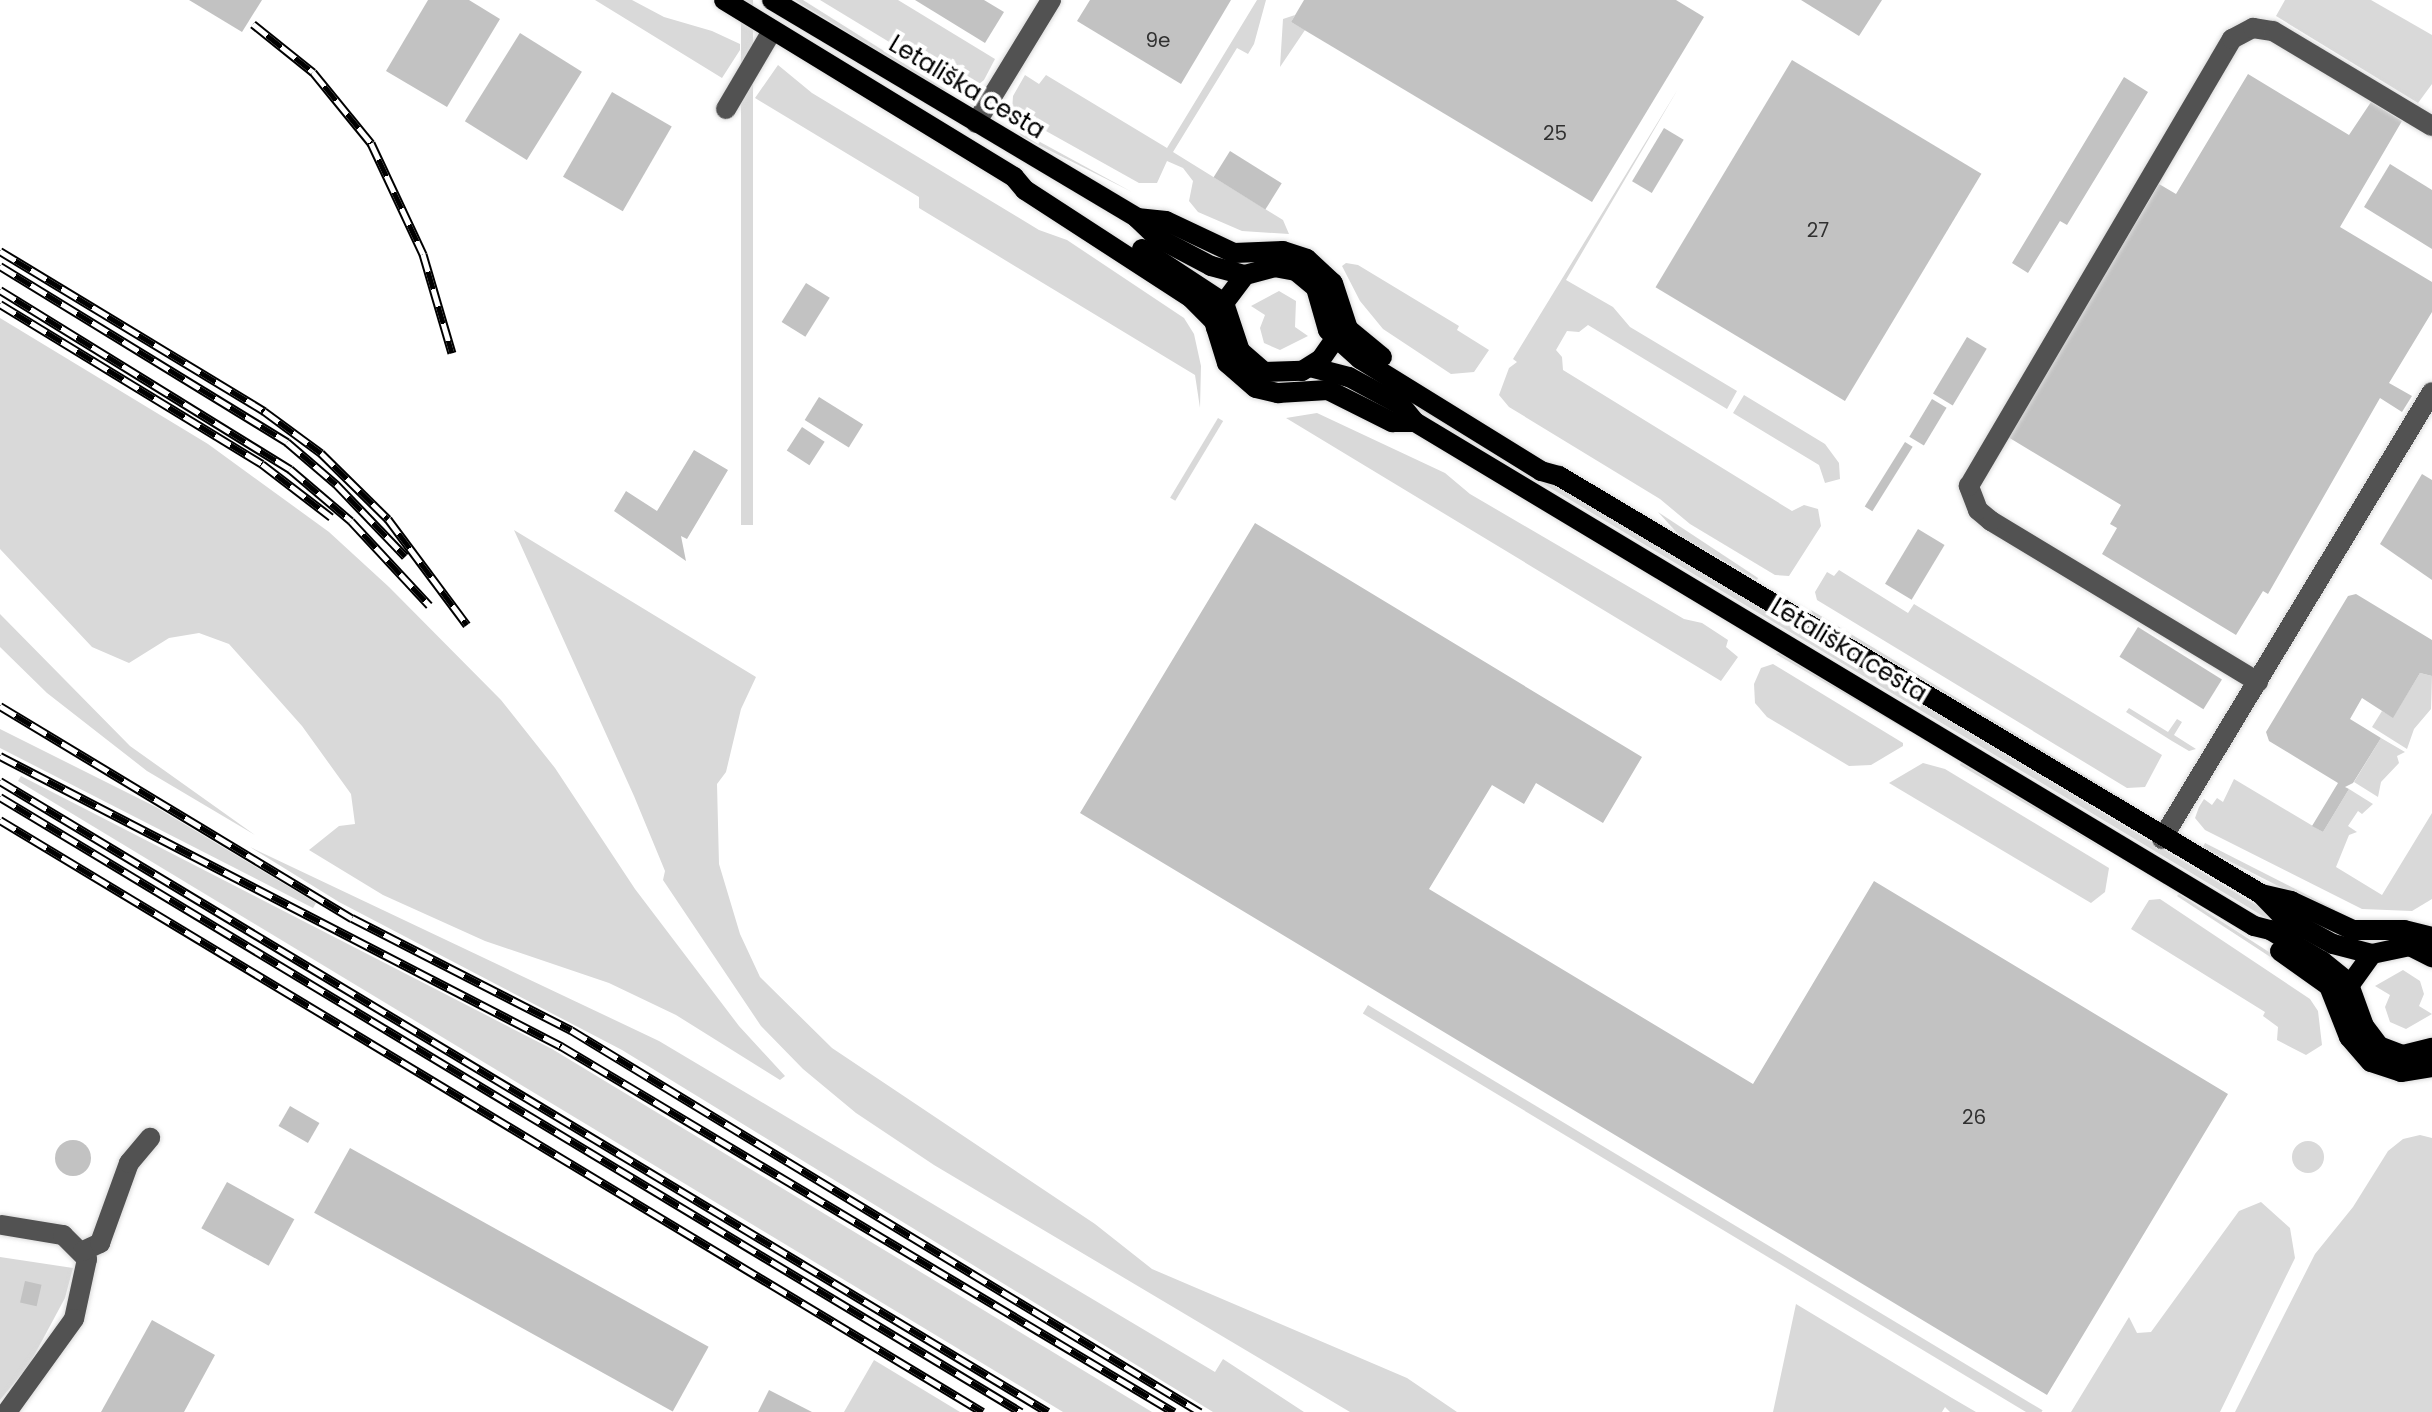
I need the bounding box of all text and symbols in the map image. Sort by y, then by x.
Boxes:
house number: 9e [1146,28,1170,52]
street label: Letališka cesta [884,29,1050,145]
house number: 25 [1543,121,1567,145]
house number: 27 [1807,218,1829,242]
street label: Letališka cesta [1766,592,1932,708]
house number: 26 [1962,1105,1986,1129]

